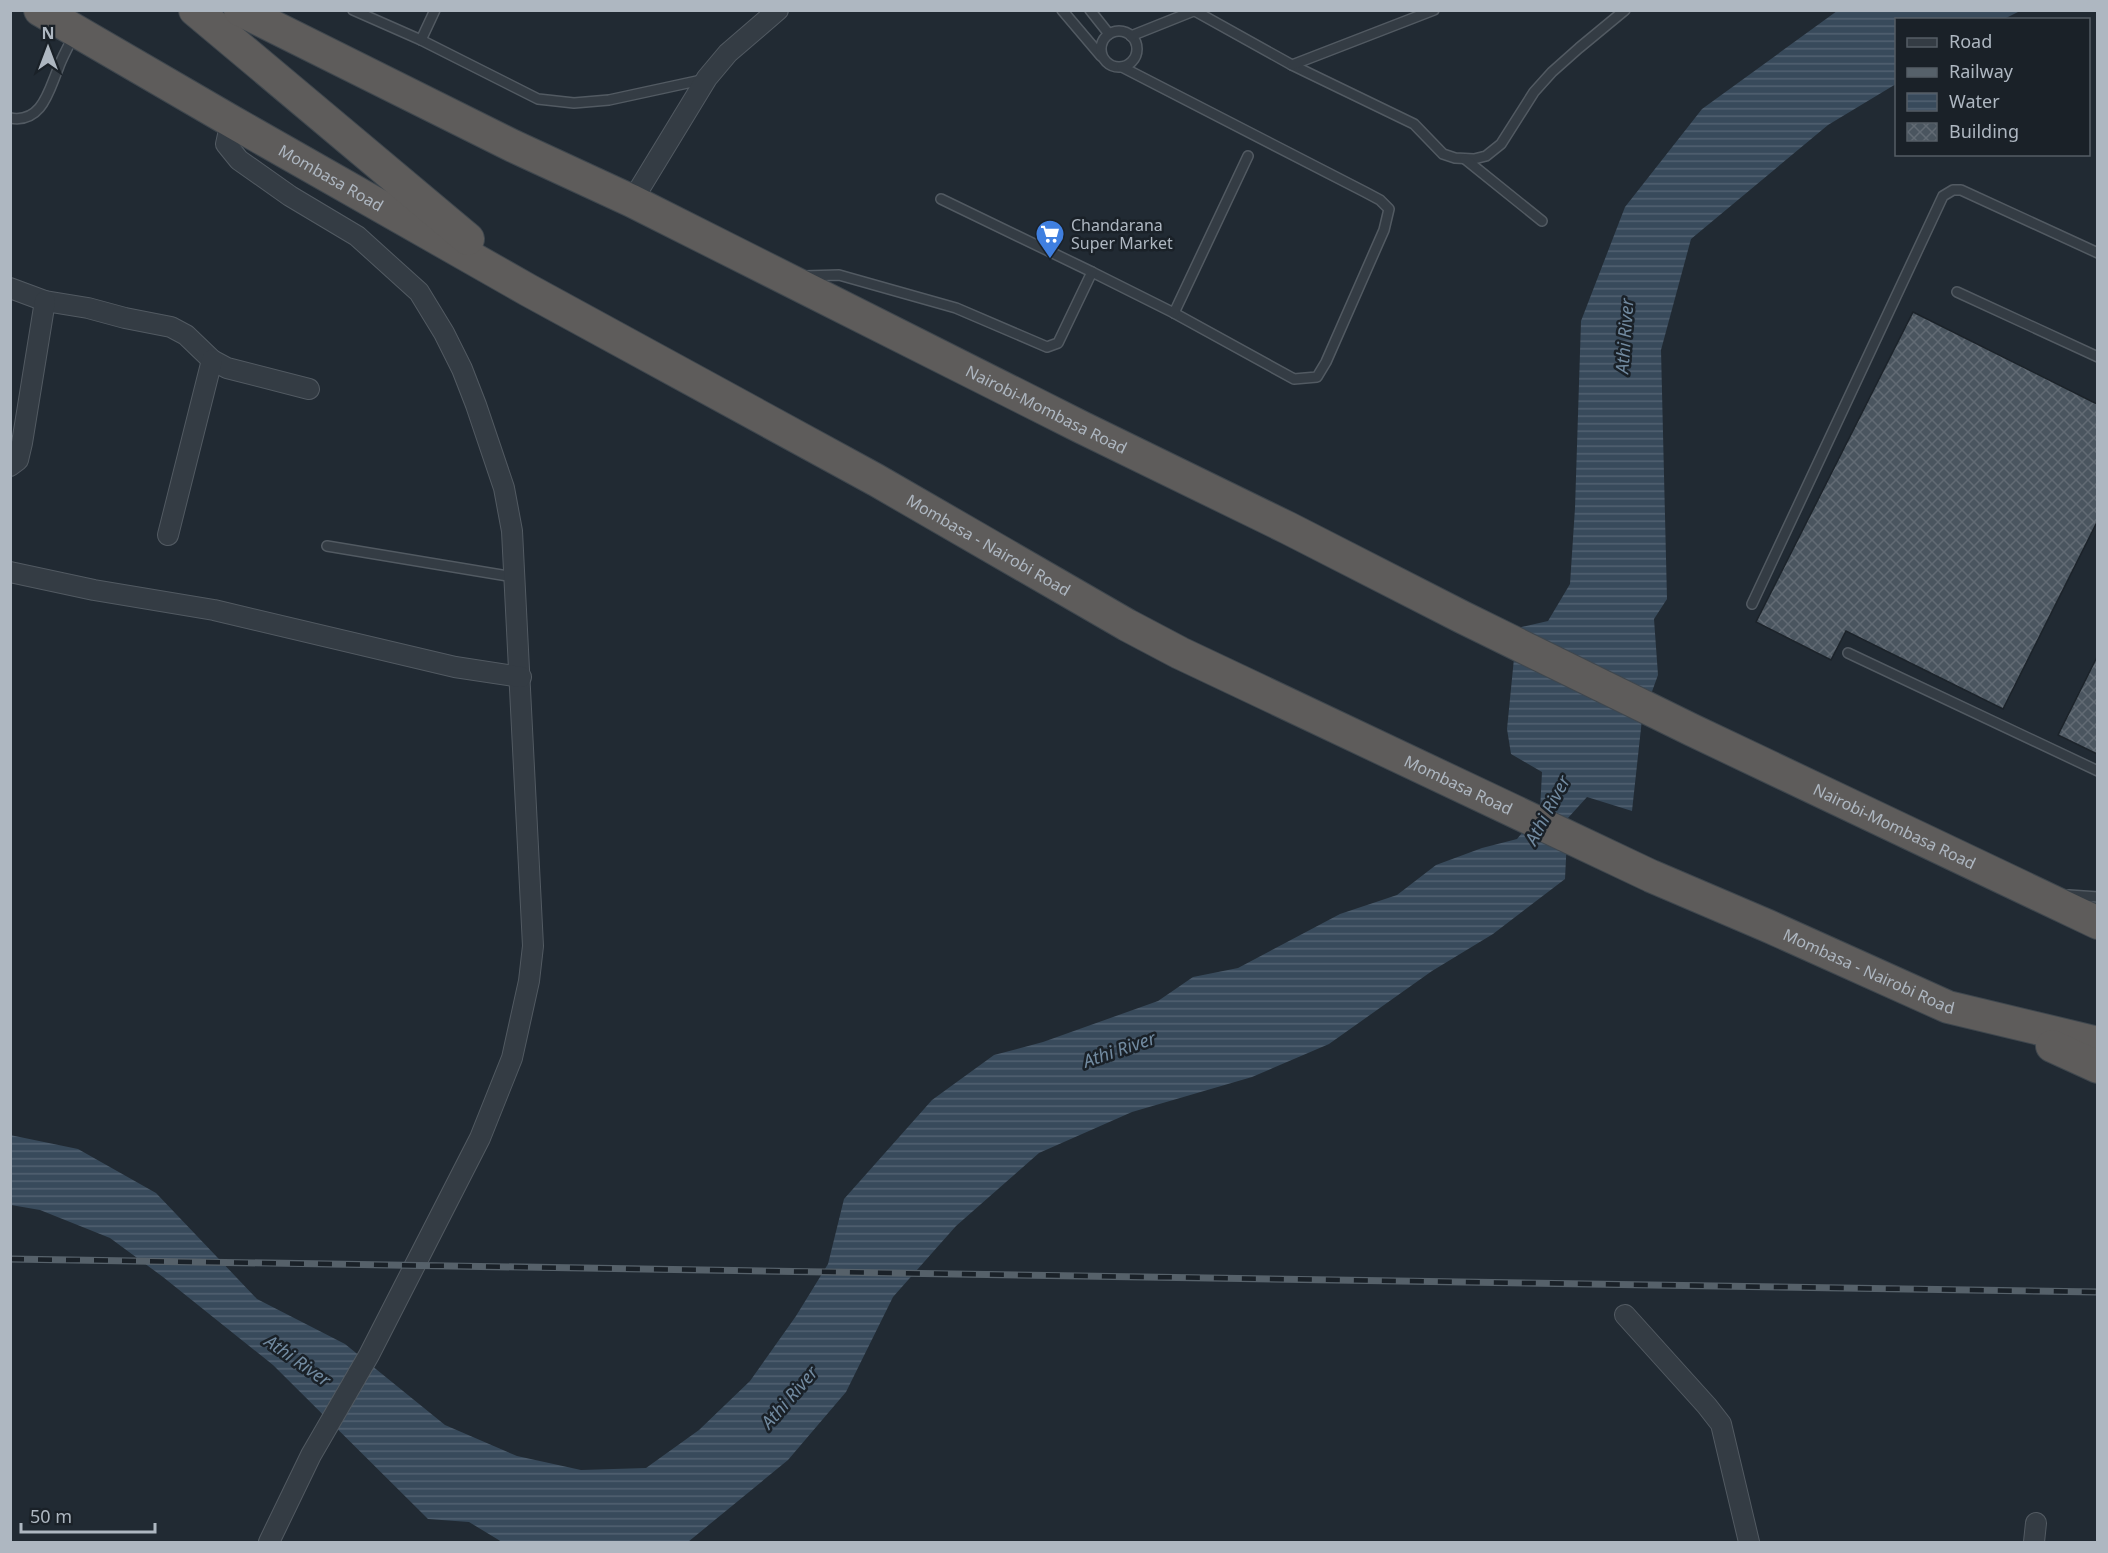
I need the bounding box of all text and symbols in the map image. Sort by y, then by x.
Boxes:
north arrow [18,18,78,78]
legend [1895,18,2090,156]
text: N [41,22,55,44]
text: Road [1949,29,1992,53]
text: Railway [1949,59,2014,83]
text: Water [1949,89,2000,113]
text: Building [1949,119,2019,143]
street label: Mombasa Road [275,139,387,216]
place label: Chandarana Super Market [1071,214,1173,254]
supermarket icon: Chandarana Super Market [1034,218,1066,260]
water label: Athi River [1609,297,1639,376]
street label: Nairobi-Mombasa Road [962,360,1131,459]
street label: Mombasa - Nairobi Road [902,489,1075,601]
street label: Mombasa Road [1401,750,1516,820]
water label: Athi River [1518,770,1576,851]
street label: Nairobi-Mombasa Road [1810,778,1979,874]
street label: Mombasa - Nairobi Road [1780,923,1957,1019]
water label: Athi River [1078,1025,1159,1073]
water label: Athi River [259,1327,336,1392]
water label: Athi River [754,1360,823,1435]
scale bar [21,1496,154,1534]
text: 50 m [30,1504,72,1528]

